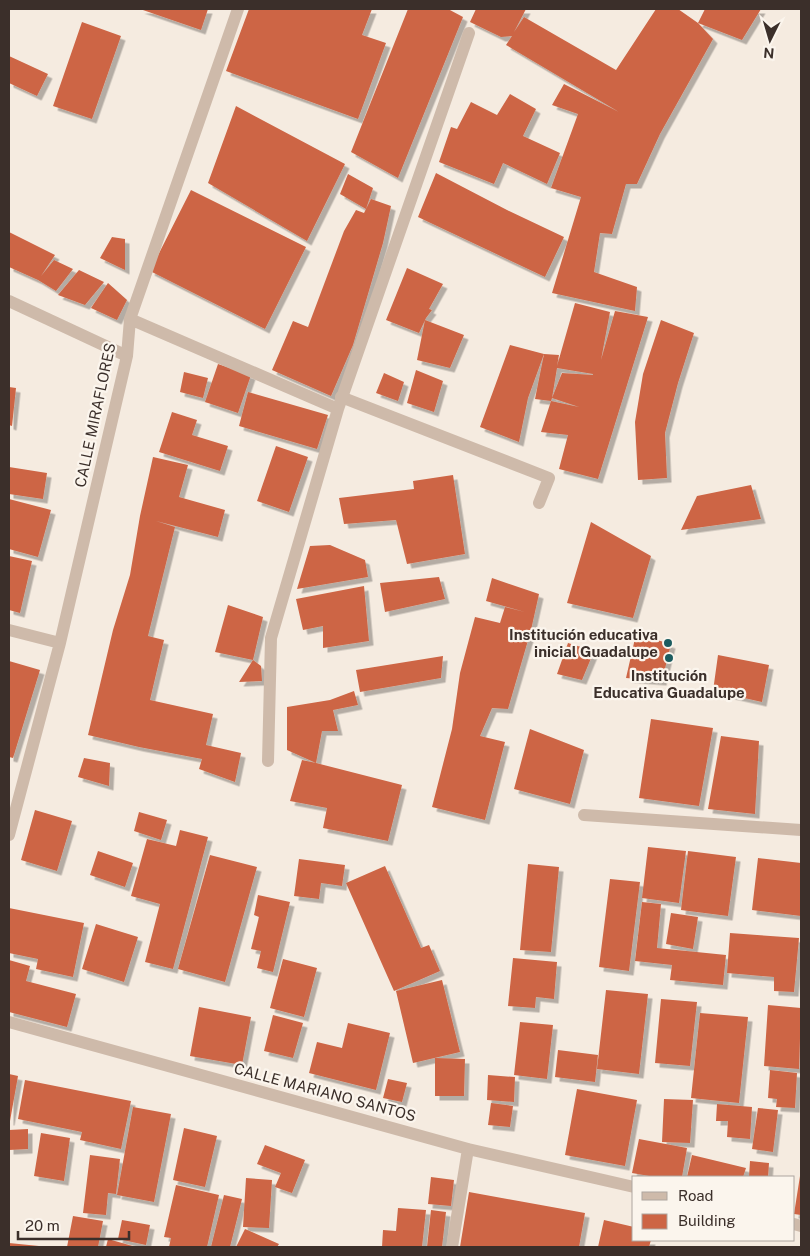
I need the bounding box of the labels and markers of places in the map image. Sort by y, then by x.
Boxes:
place label: Institución educativa inicial Guadalupe [509,626,658,660]
marker: Institución educativa inicial Guadalupe [662,637,674,649]
marker: Institución Educativa Guadalupe [663,652,675,664]
place label: Institución Educativa Guadalupe [593,667,745,701]

